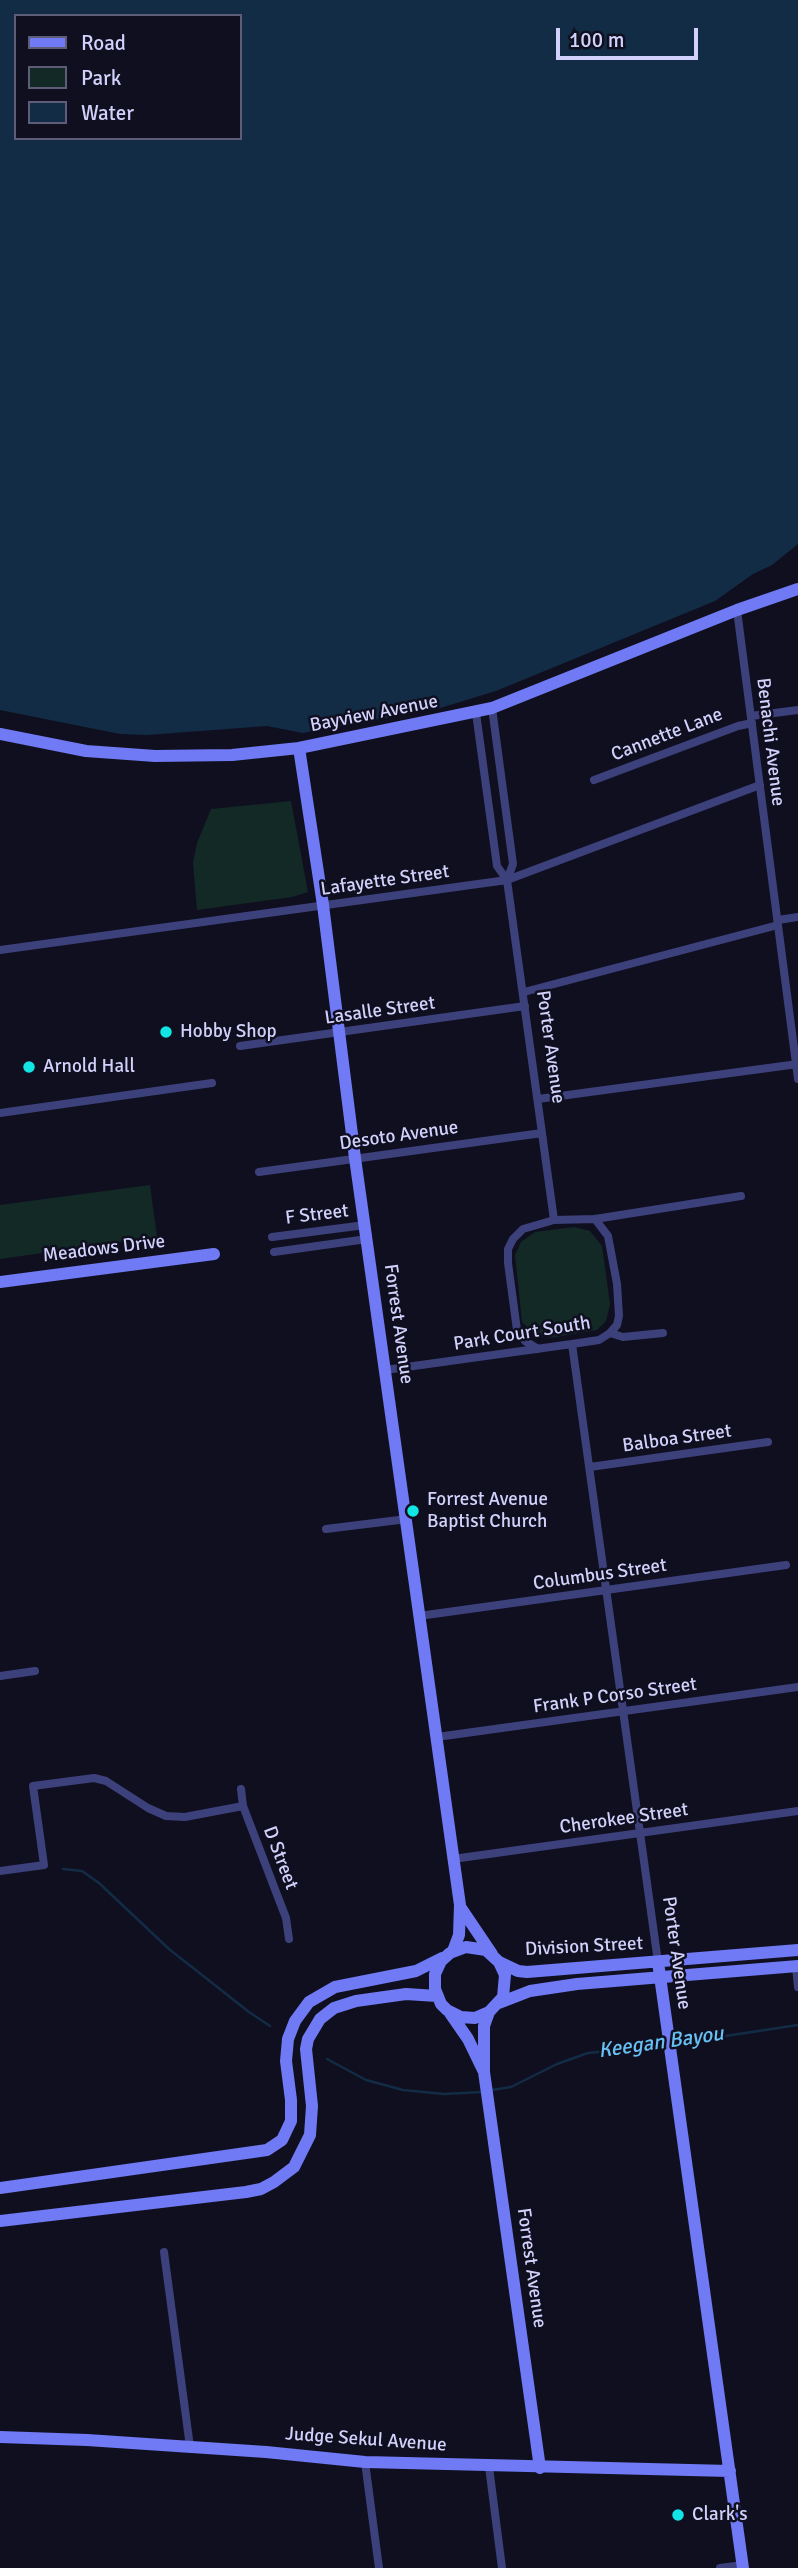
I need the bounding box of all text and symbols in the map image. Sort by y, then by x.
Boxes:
legend [14,14,242,140]
scale bar [560,14,702,58]
text: 100 m [569,27,624,53]
text: Road [81,30,126,56]
text: Park [81,65,121,91]
text: Water [81,100,134,126]
street label: Benachi Avenue [751,677,789,807]
street label: Bayview Avenue [308,690,440,738]
street label: Cannette Lane [608,703,726,767]
street label: Lafayette Street [319,861,451,901]
street label: Porter Avenue [531,989,569,1105]
street label: Lasalle Street [323,992,437,1030]
place label: Hobby Shop [180,1021,277,1043]
marker: Hobby Shop [158,1024,174,1040]
place label: Arnold Hall [43,1056,135,1078]
marker: Arnold Hall [21,1059,37,1075]
street label: Desoto Avenue [338,1116,460,1156]
street label: F Street [284,1200,350,1230]
street label: Meadows Drive [42,1230,166,1268]
street label: Forrest Avenue [378,1263,418,1385]
street label: Park Court South [452,1312,592,1356]
street label: Balboa Street [621,1420,733,1458]
place label: Forrest Avenue Baptist Church [427,1489,548,1533]
marker: Forrest Avenue Baptist Church [405,1503,421,1519]
street label: Columbus Street [532,1554,668,1596]
street label: Frank P Corso Street [532,1673,698,1719]
street label: Cherokee Street [558,1799,690,1839]
street label: D Street [258,1823,302,1893]
street label: Porter Avenue [657,1895,695,2011]
street label: Division Street [524,1933,644,1961]
water label: Keegan Bayou [597,2022,725,2064]
street label: Forrest Avenue [511,2207,551,2329]
street label: Judge Sekul Avenue [285,2423,447,2457]
place label: Clark's [692,2504,747,2526]
marker: Clark's [670,2507,686,2523]

